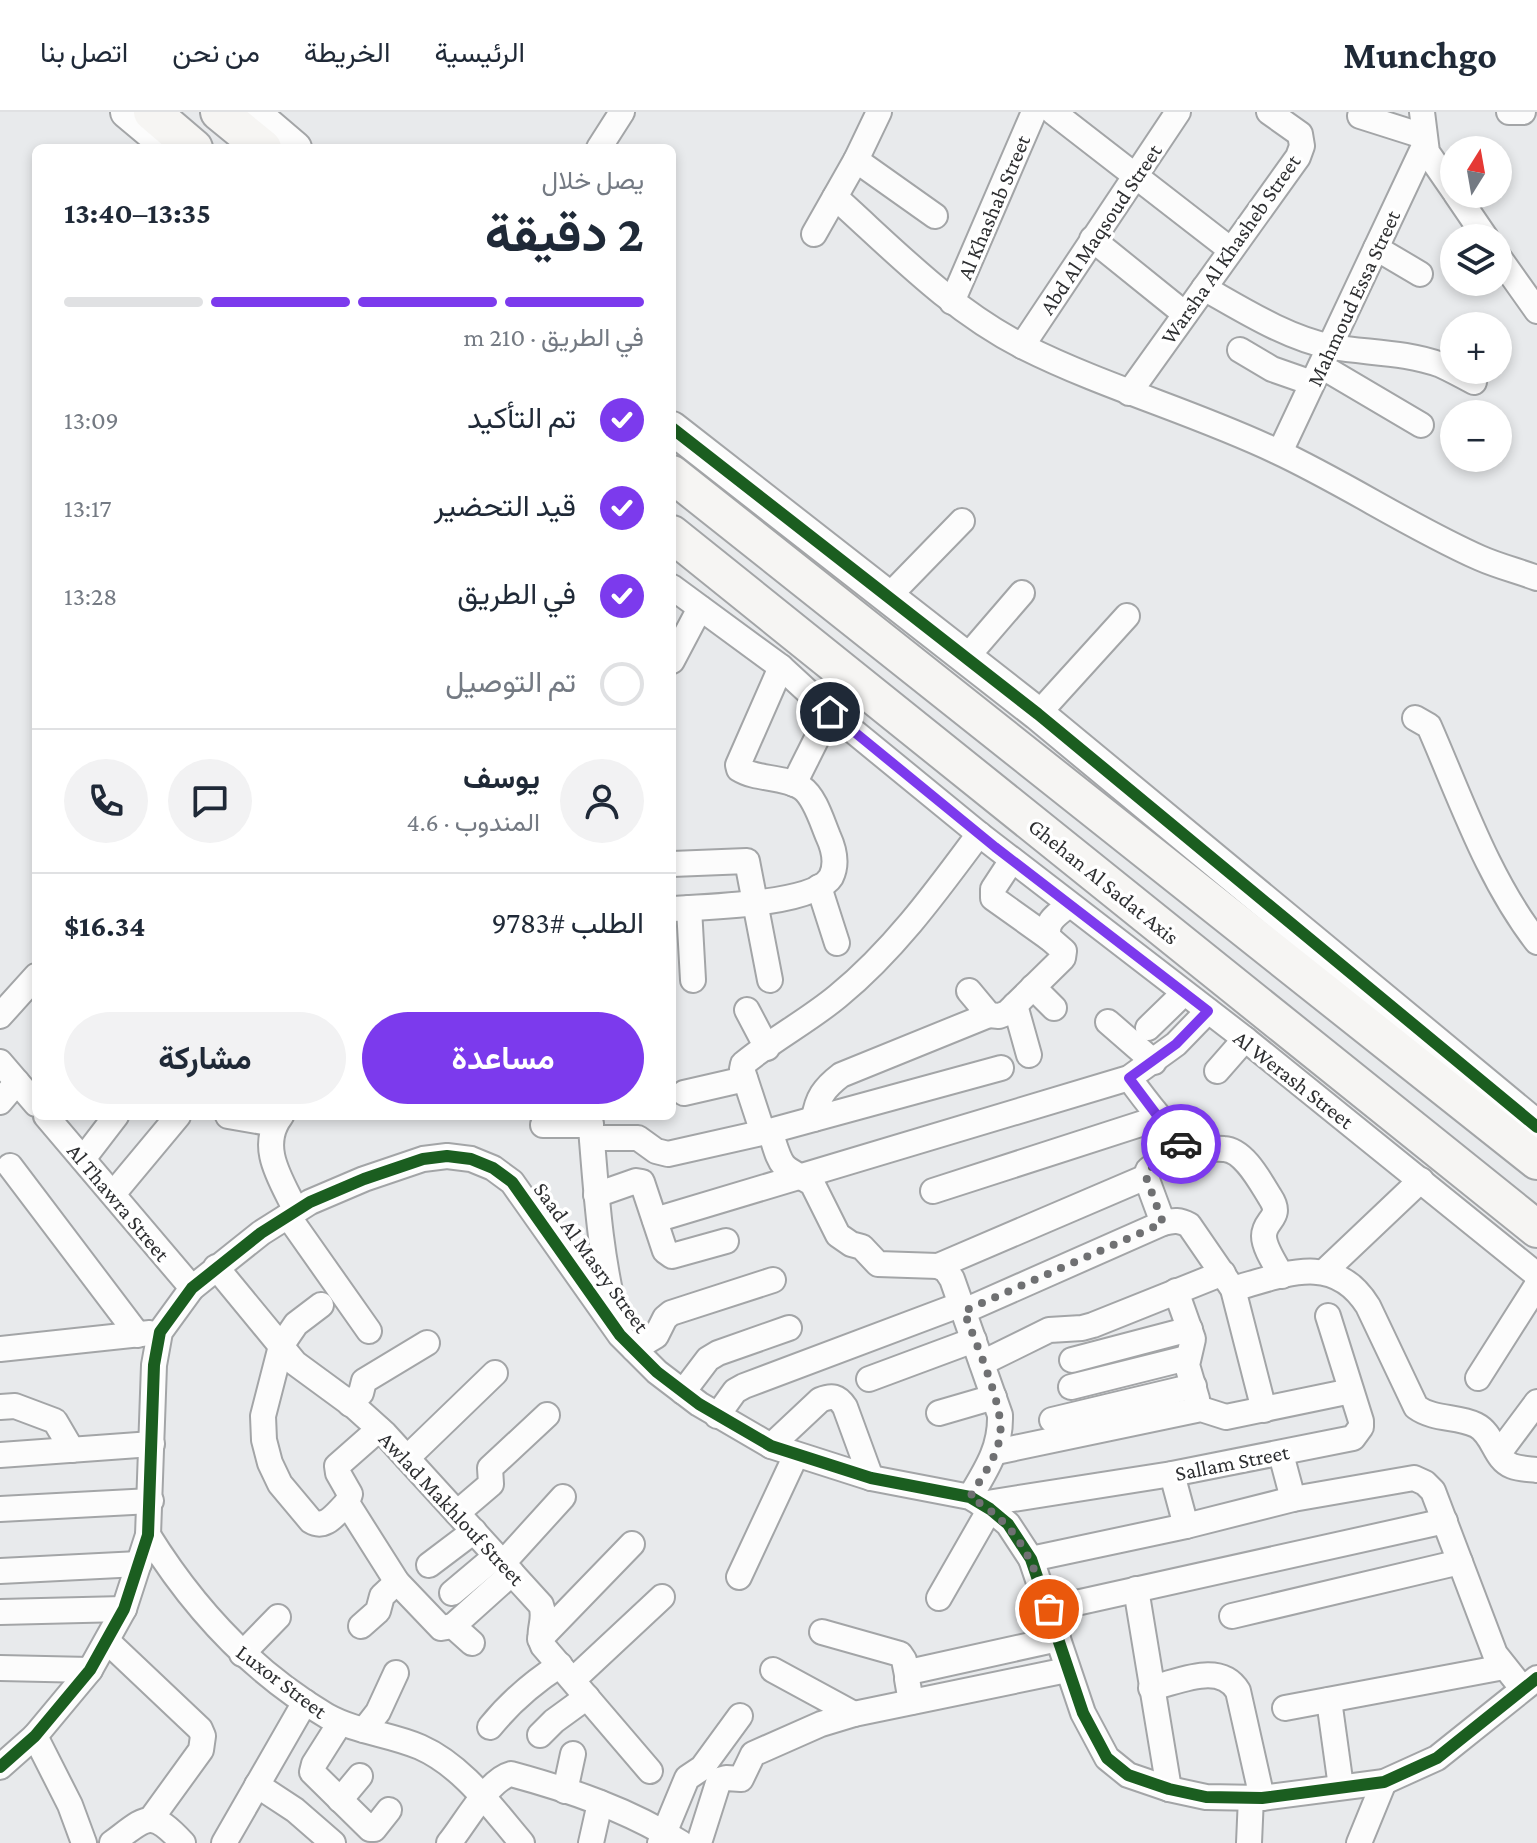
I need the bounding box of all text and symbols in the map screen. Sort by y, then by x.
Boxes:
text: Munchgo [1343,34,1497,76]
text: اتصل بنا [40,37,128,68]
text: من نحن [172,37,260,68]
text: الخريطة [304,37,390,68]
text: الرئيسية [434,37,525,68]
street label: Al Khashab Street [952,130,1035,283]
north arrow [1440,136,1512,208]
map controls [1440,136,1512,472]
street label: Abd Al Maqsoud Street [1034,139,1167,319]
street label: Warsha Al Khasheb Street [1155,149,1306,349]
text: يصل خلال [542,166,644,195]
text: 13:35–13:40 [64,196,211,229]
text: 2 دقيقة [485,204,644,262]
street label: Mahmoud Essa Street [1302,206,1406,390]
button: layers [1440,224,1512,296]
button: + [1440,312,1512,384]
text: في الطريق · 210 m [464,323,644,352]
icon: check [600,398,644,442]
button: − [1440,400,1512,472]
text: تم التأكيد [467,401,576,434]
text: 13:09 [64,406,119,435]
icon: check [600,486,644,530]
text: قيد التحضير [434,489,576,522]
text: 13:17 [64,494,112,523]
icon: check [600,574,644,618]
text: في الطريق [457,577,576,610]
text: 13:28 [64,582,117,611]
text: تم التوصيل [445,665,576,698]
pin [796,678,864,746]
icon: home [808,690,852,734]
button: phone [64,759,148,843]
button: chat [168,759,252,843]
button: person [560,759,644,843]
text: يوسف [463,761,540,794]
text: المندوب · 4.6 [407,808,540,837]
street label: Ghehan Al Sadat Axis [1024,813,1184,950]
text: الطلب #9783 [492,906,644,939]
text: $16.34 [64,909,145,942]
button: مشاركة [64,1012,346,1104]
button: مساعدة [362,1012,644,1104]
street label: Al Werash Street [1229,1025,1359,1134]
courier [1141,1104,1221,1184]
icon: car [1159,1122,1203,1166]
street label: Al Thawra Street [62,1138,175,1267]
street label: Saad Al Masry Street [529,1177,655,1338]
street label: Awlad Makhlouf Street [374,1426,530,1591]
street label: Sallam Street [1173,1439,1292,1486]
pin [1015,1575,1083,1643]
icon: bag [1027,1587,1071,1631]
street label: Luxor Street [231,1639,332,1724]

